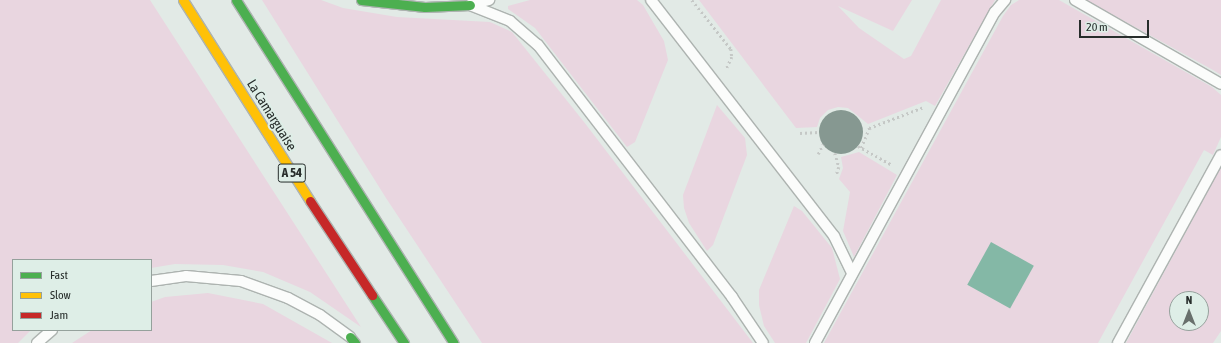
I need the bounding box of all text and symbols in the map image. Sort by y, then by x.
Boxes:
scale bar [1081,12,1151,38]
text: 20 m [1086,20,1108,34]
street label: La Camarguaise [243,76,301,154]
road number: A 54 [277,162,307,184]
legend [12,259,152,331]
text: Fast [50,268,68,282]
text: Slow [50,288,71,302]
north arrow [1169,291,1209,331]
text: N [1186,294,1192,306]
text: Jam [50,308,68,322]

